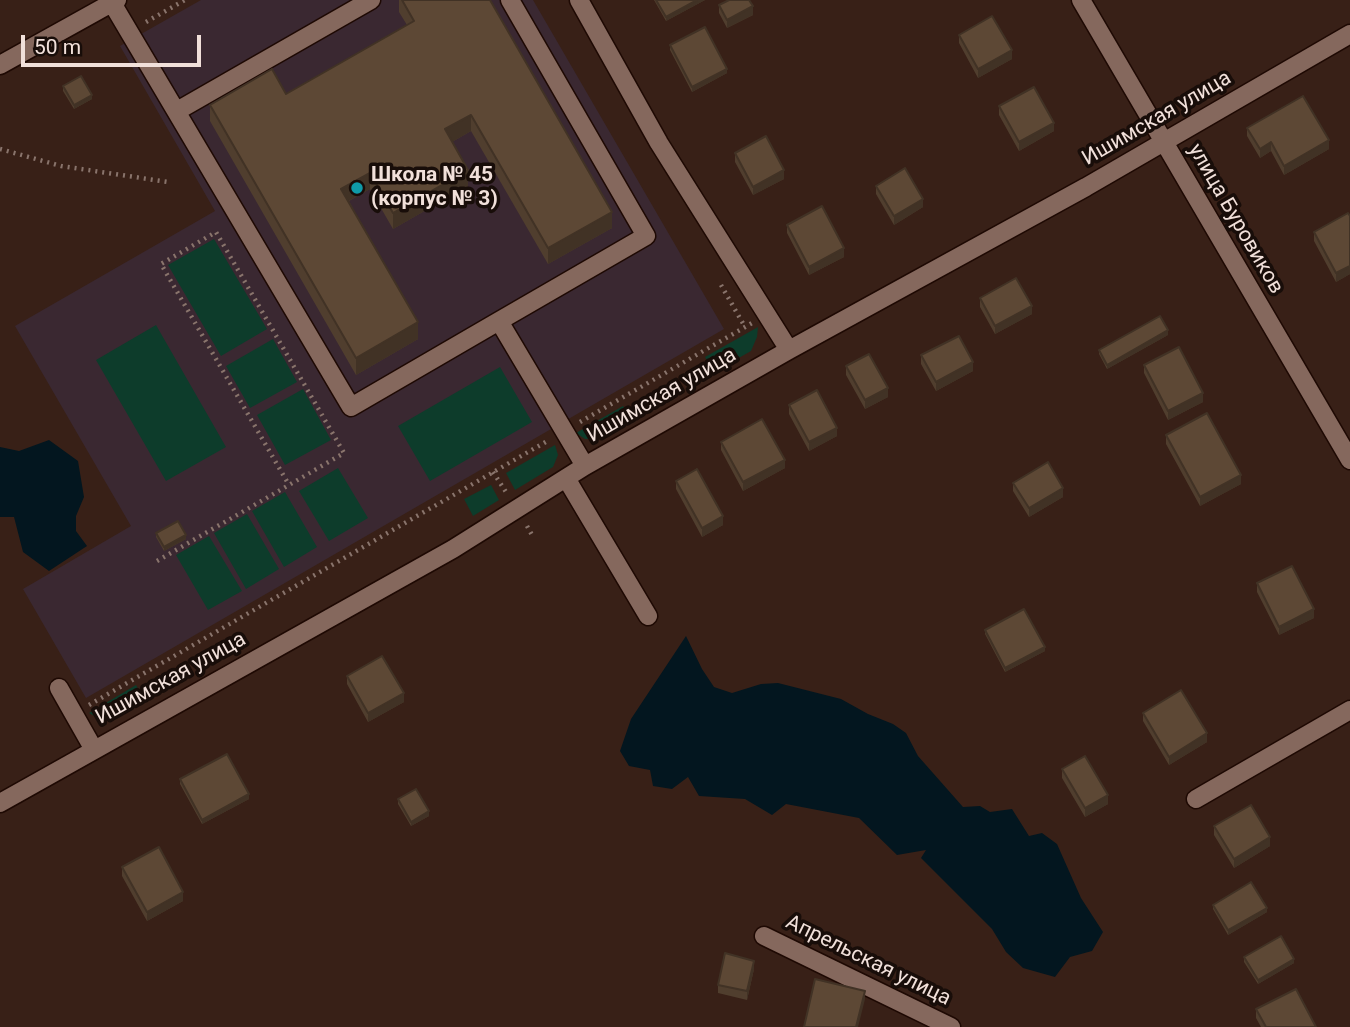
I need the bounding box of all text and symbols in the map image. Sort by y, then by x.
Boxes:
scale bar [24,21,205,65]
text: 50 m [34,35,81,59]
street label: Ишимская улица [1078,66,1236,172]
street label: улица Буровиков [1182,140,1288,298]
place label: Школа № 45 (корпус № 3) [371,163,498,213]
marker: Школа № 45 (корпус № 3) [349,180,365,196]
street label: Ишимская улица [583,343,741,449]
street label: Ишимская улица [92,627,250,731]
street label: Апрельская улица [781,910,955,1012]

